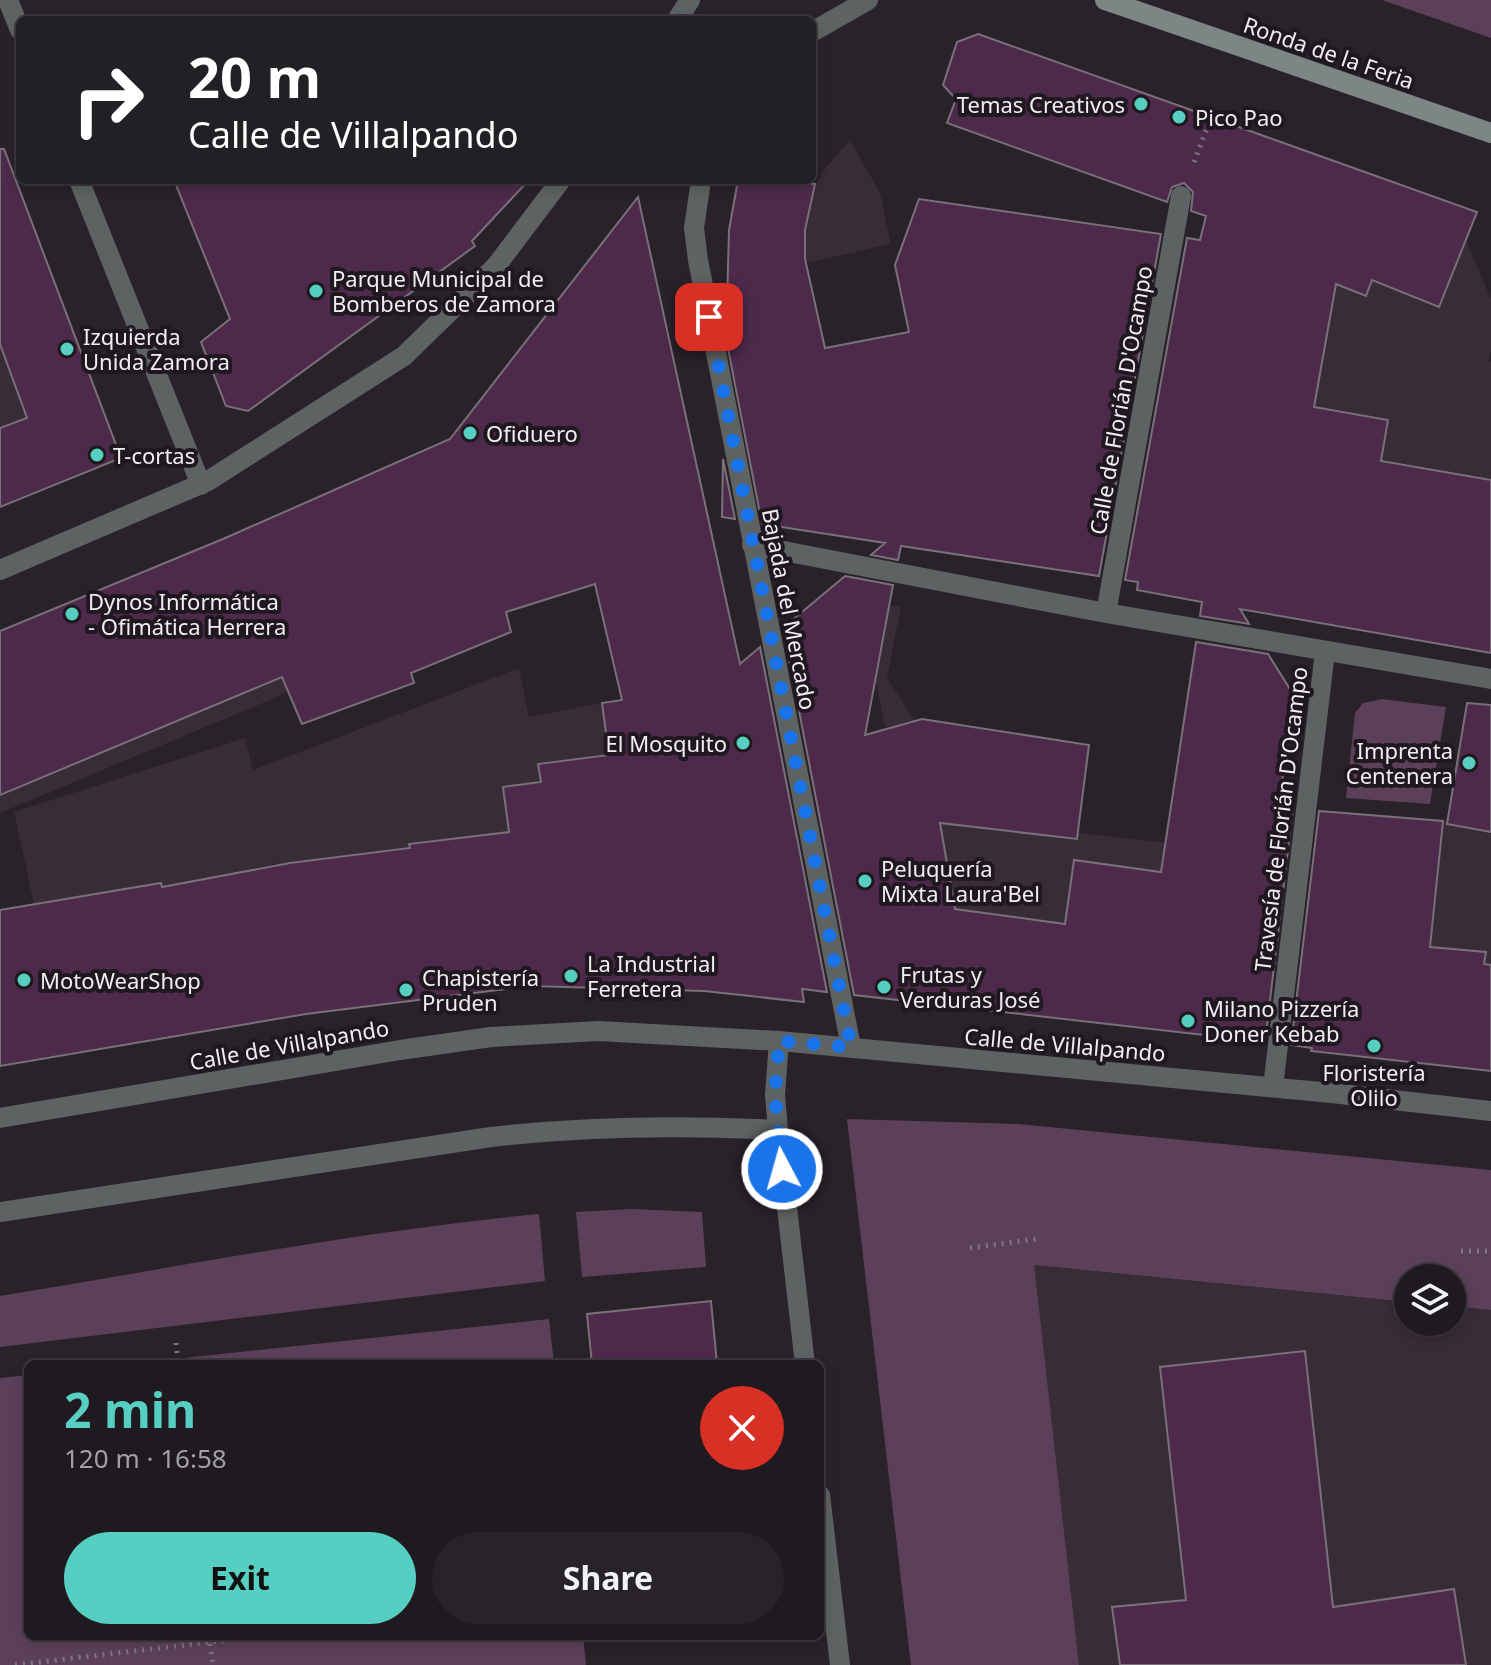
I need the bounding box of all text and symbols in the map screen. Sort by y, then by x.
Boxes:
street label: Ronda de la Feria [1240,9,1418,95]
text: 20 m [188,38,321,114]
icon: right [56,48,160,152]
place label: Temas Creativos [957,89,1125,119]
marker: Temas Creativos [1132,95,1150,113]
place label: Pico Pao [1195,102,1283,132]
marker: Pico Pao [1170,108,1188,126]
text: Calle de Villalpando [188,110,518,159]
place label: Parque Municipal de Bomberos de Zamora [332,263,556,318]
street label: Calle de Florián D'Ocampo [1082,263,1158,537]
marker: Parque Municipal de Bomberos de Zamora [307,282,325,300]
pin [675,283,743,351]
icon: arrive [687,295,731,339]
place label: Izquierda Unida Zamora [83,321,230,376]
marker: Izquierda Unida Zamora [58,340,76,358]
place label: Ofiduero [486,418,578,448]
marker: Ofiduero [461,424,479,442]
place label: T-cortas [113,440,195,470]
marker: T-cortas [88,446,106,464]
street label: Bajada del Mercado [756,506,824,712]
place label: Dynos Informática - Ofimática Herrera [88,586,286,641]
marker: Dynos Informática - Ofimática Herrera [63,605,81,623]
street label: Travesía de Florián D'Ocampo [1246,665,1314,973]
place label: El Mosquito [606,728,727,758]
marker: El Mosquito [734,734,752,752]
place label: Imprenta Centenera [1346,735,1453,790]
marker: Imprenta Centenera [1460,754,1478,772]
place label: Peluquería Mixta Laura'Bel [881,853,1040,908]
marker: Peluquería Mixta Laura'Bel [856,872,874,890]
place label: La Industrial Ferretera [587,948,716,1003]
place label: Frutas y Verduras José [900,959,1040,1014]
place label: Chapistería Pruden [422,962,539,1017]
place label: MotoWearShop [40,965,201,995]
marker: La Industrial Ferretera [562,967,580,985]
marker: MotoWearShop [15,971,33,989]
marker: Frutas y Verduras José [875,978,893,996]
marker: Chapistería Pruden [397,981,415,999]
place label: Milano Pizzería Doner Kebab [1204,993,1359,1048]
street label: Calle de Villalpando [187,1012,391,1076]
marker: Milano Pizzería Doner Kebab [1179,1012,1197,1030]
street label: Calle de Villalpando [963,1020,1167,1068]
marker: Floristería Olilo [1365,1037,1383,1055]
place label: Floristería Olilo [1322,1057,1426,1112]
position arrow [740,1127,824,1211]
map controls [1394,1264,1466,1336]
button: layers [1394,1264,1466,1336]
text: 2 min [64,1377,196,1442]
button: close [700,1386,784,1470]
text: 120 m · 16:58 [64,1440,227,1476]
button: Exit [64,1532,416,1624]
button: Share [432,1532,784,1624]

